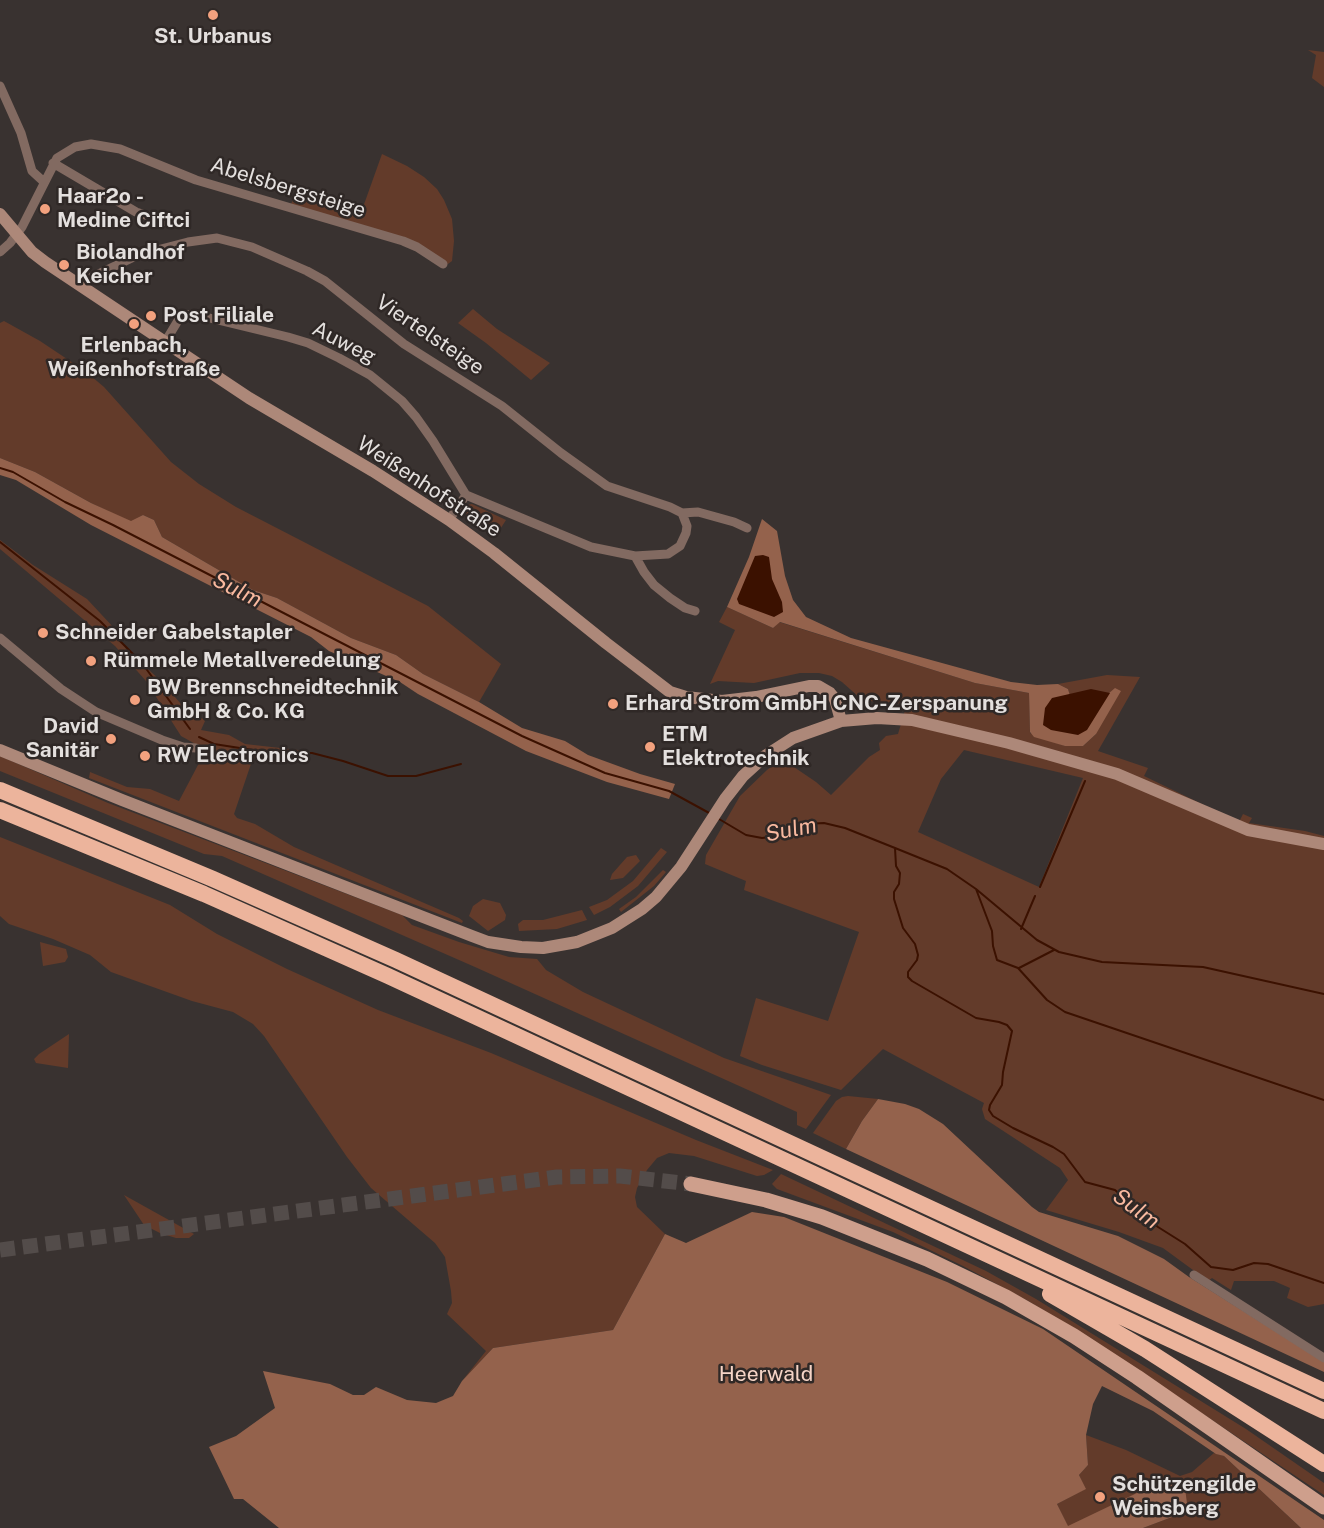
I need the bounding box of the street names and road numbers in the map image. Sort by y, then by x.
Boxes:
street label: Abelsbergsteige [207,152,369,224]
street label: Viertelsteige [371,290,489,380]
street label: Auweg [308,316,380,370]
street label: Weißenhofstraße [352,431,506,543]

